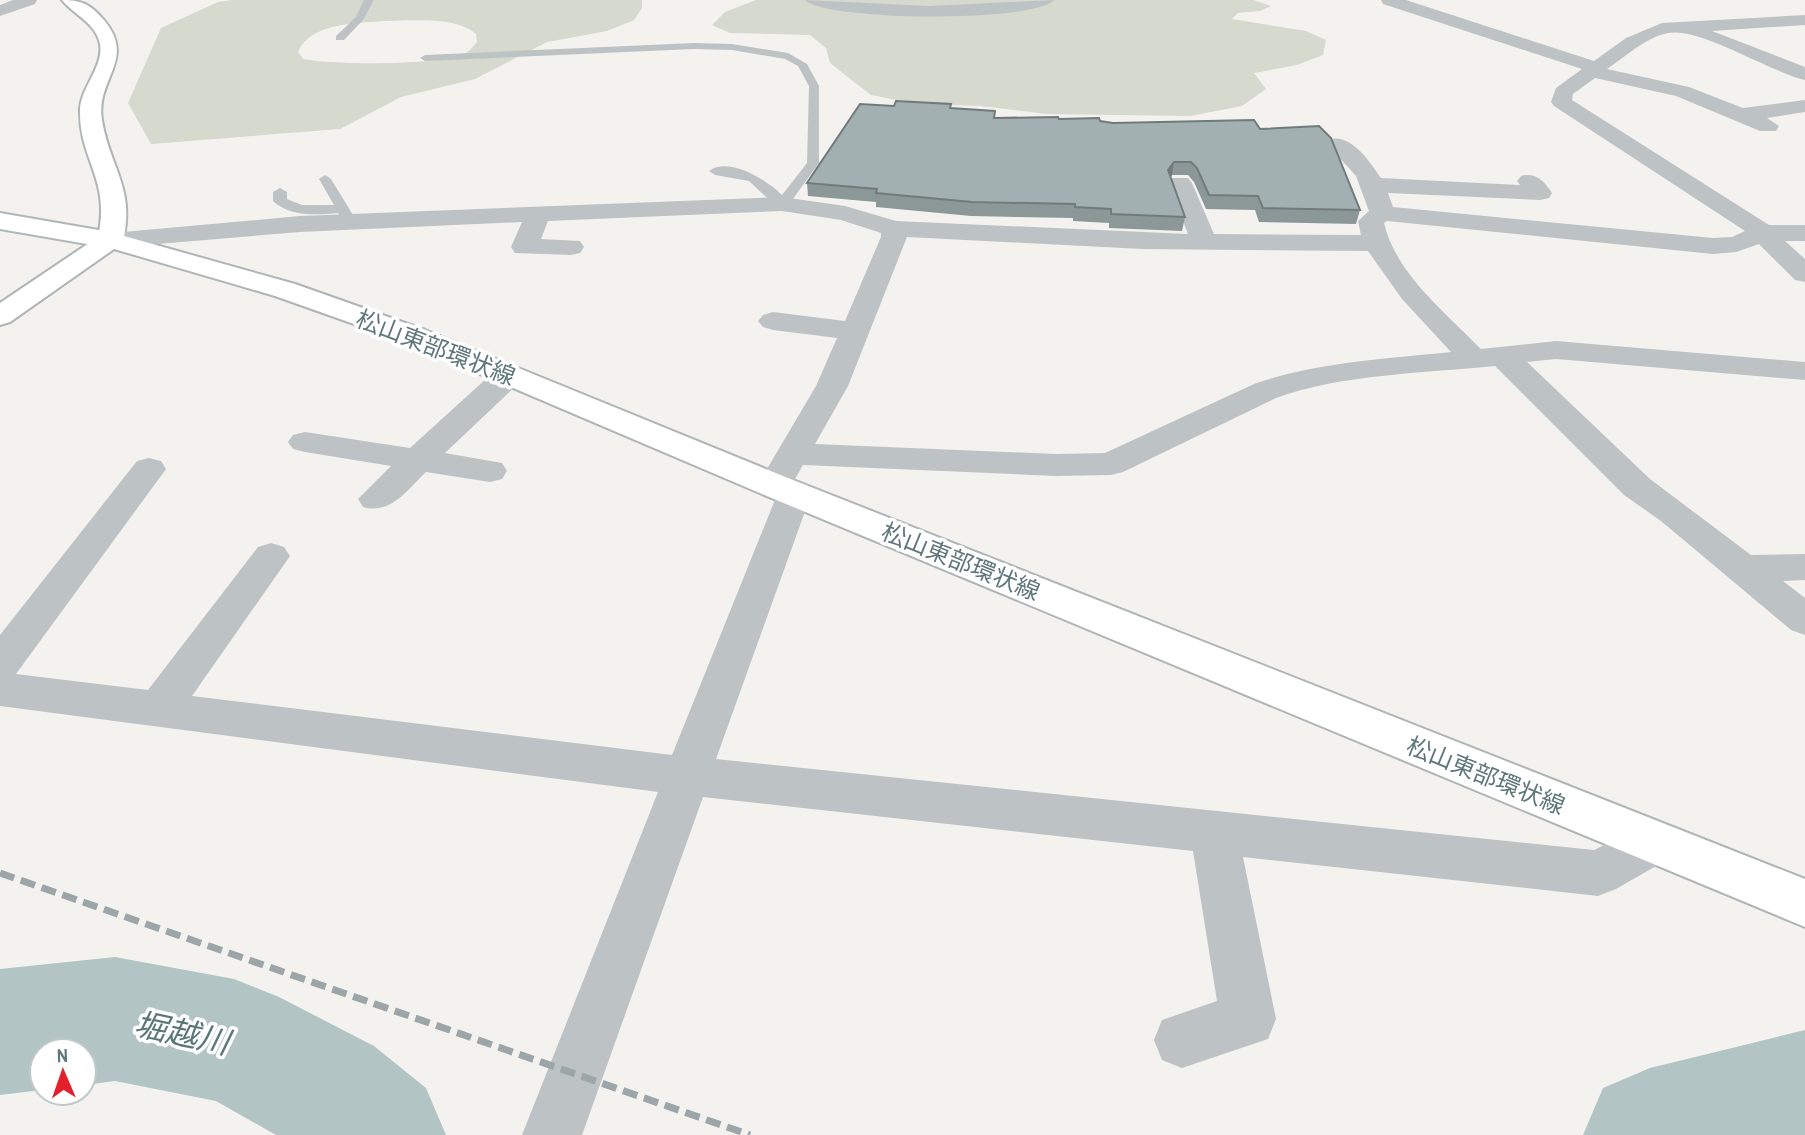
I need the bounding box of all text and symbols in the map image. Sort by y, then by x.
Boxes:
street label: 松山東部環状線 [352,302,520,392]
street label: 松山東部環状線 [877,515,1045,607]
street label: 松山東部環状線 [1402,729,1570,821]
water label: 堀越川 [131,1002,236,1065]
north arrow [28,1037,98,1107]
text: N [56,1042,68,1068]

